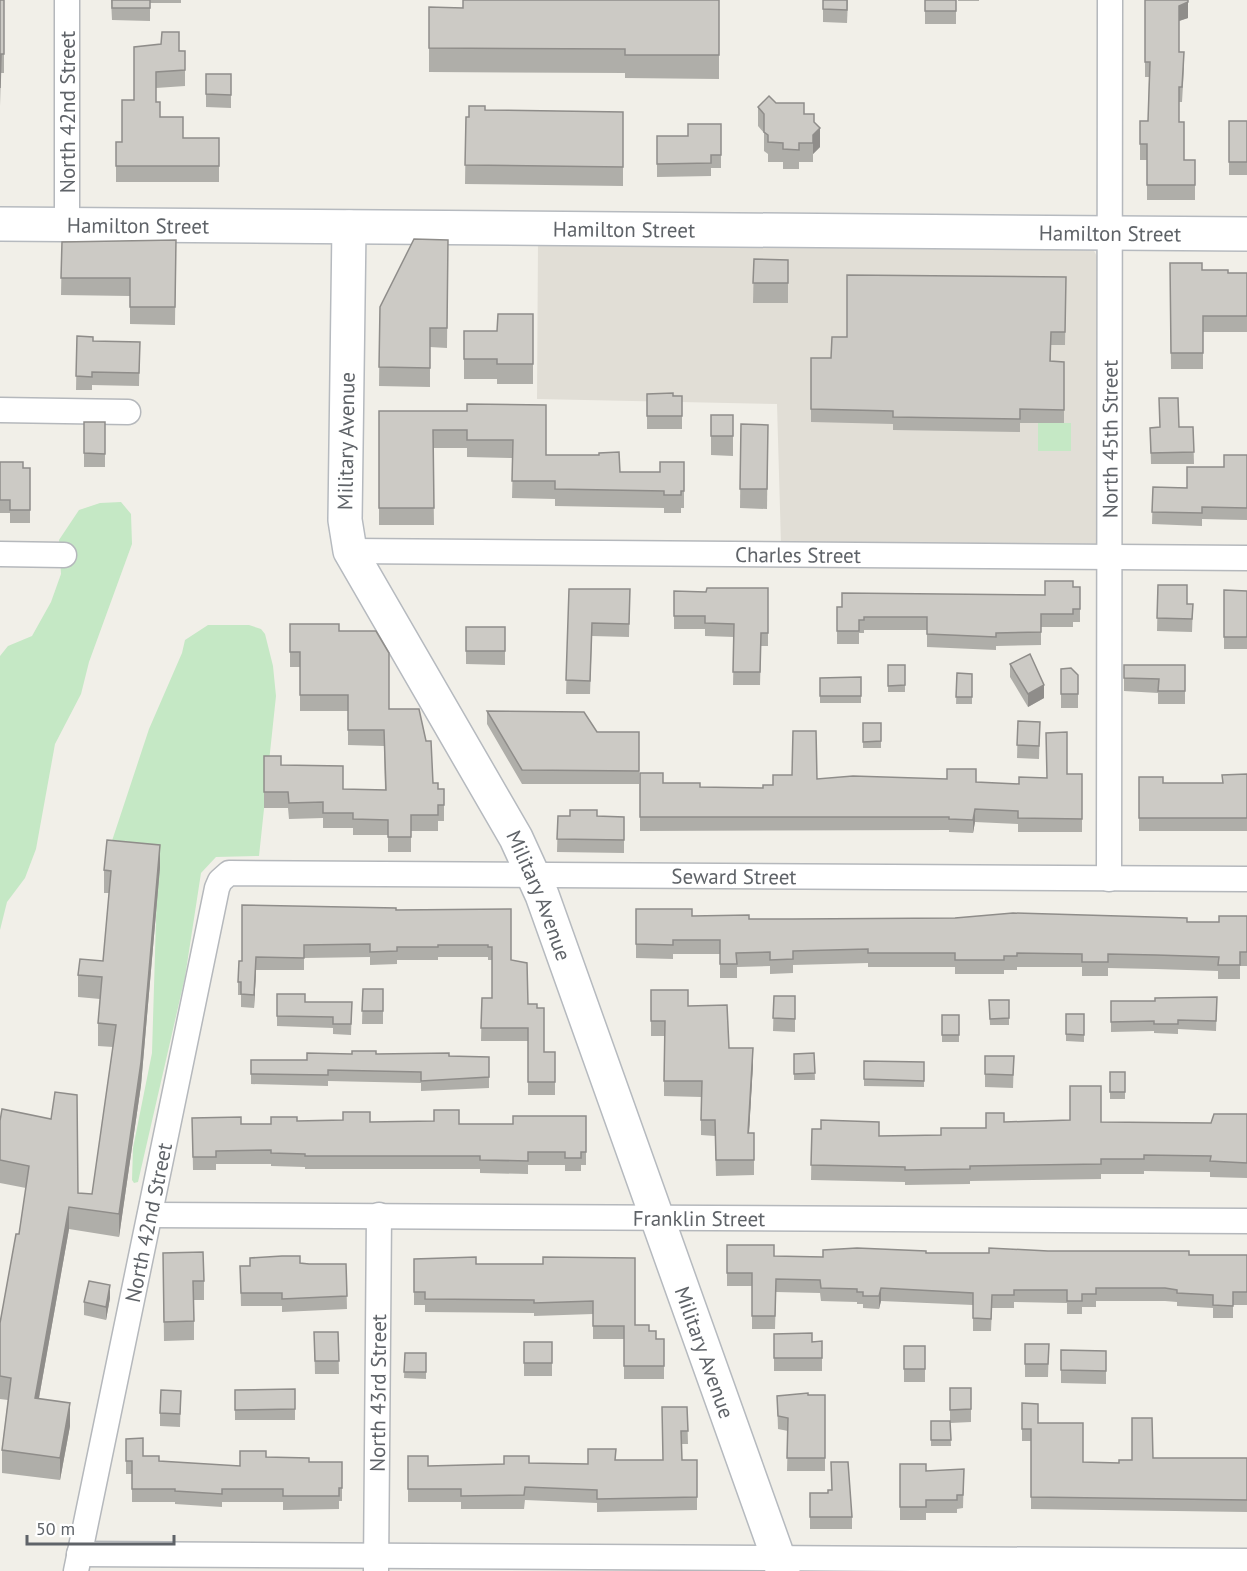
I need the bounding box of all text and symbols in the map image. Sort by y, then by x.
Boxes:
street label: North 42nd Street [54,31,81,193]
street label: Hamilton Street [67,211,209,239]
street label: Hamilton Street [553,215,695,243]
street label: Hamilton Street [1039,219,1181,247]
street label: North 45th Street [1096,360,1123,518]
street label: Military Avenue [331,372,361,510]
street label: Charles Street [735,541,861,568]
street label: Military Avenue [501,826,578,964]
street label: Seward Street [671,862,797,890]
street label: North 42nd Street [118,1140,178,1305]
street label: Franklin Street [633,1204,765,1232]
street label: Military Avenue [669,1282,741,1422]
street label: North 43rd Street [363,1314,392,1472]
scale bar [27,1508,174,1546]
text: 50 m [36,1517,75,1540]

